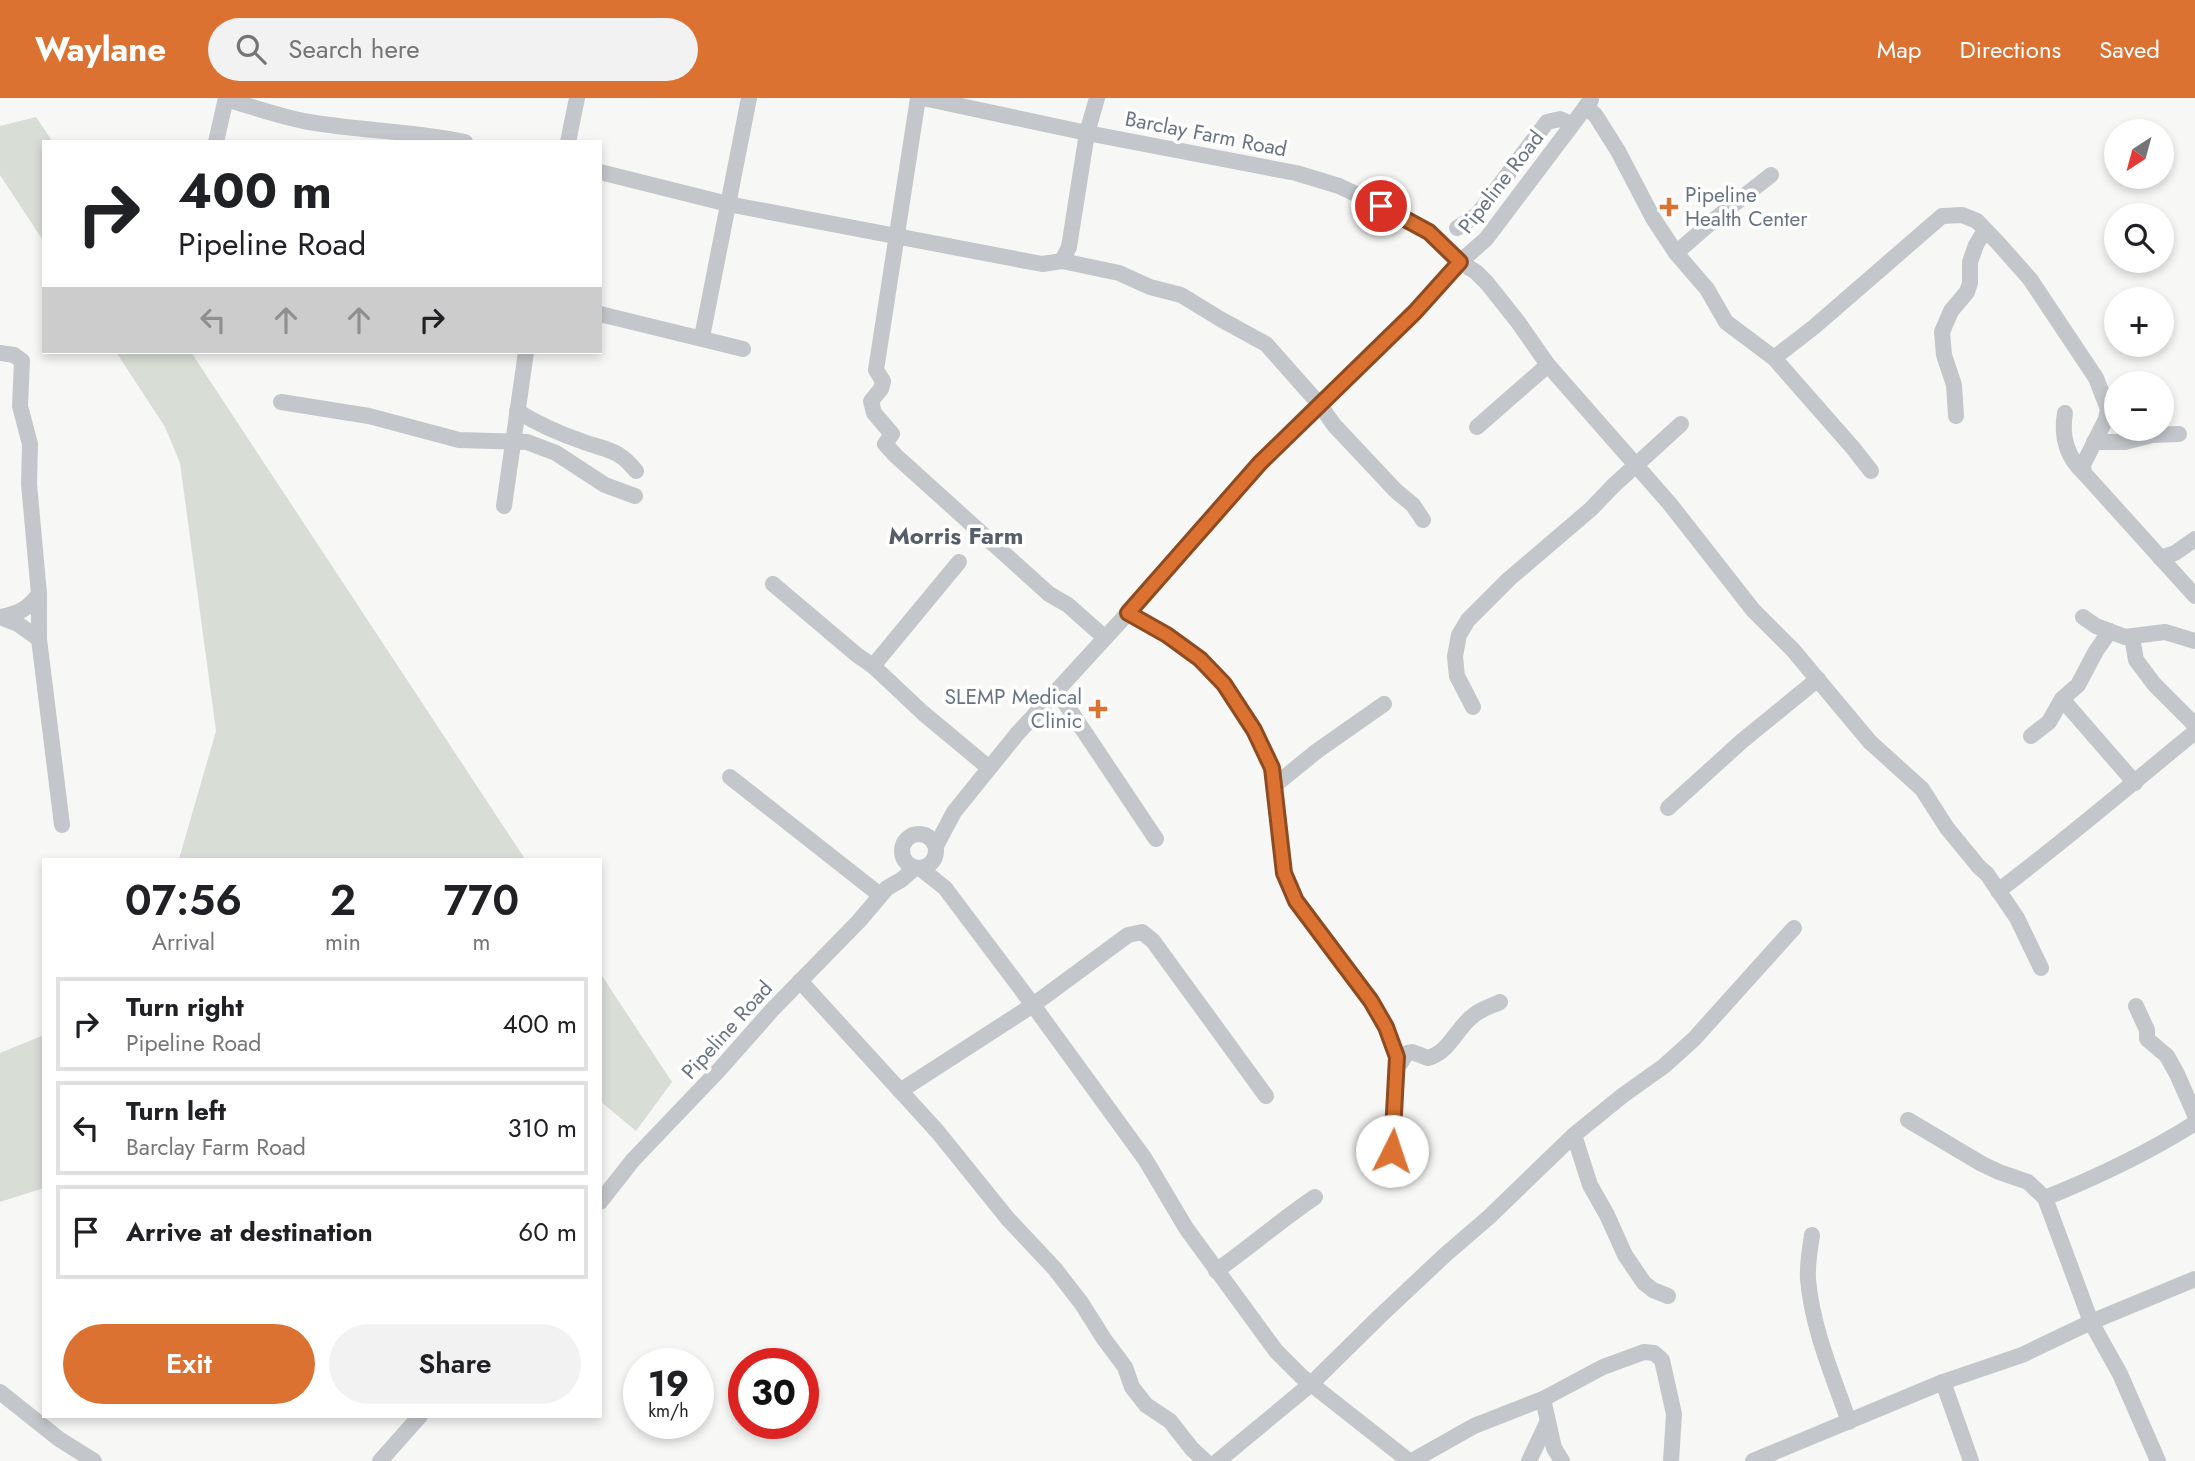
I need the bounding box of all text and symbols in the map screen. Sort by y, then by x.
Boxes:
search box [208,18,698,81]
text: Waylane [35,26,166,73]
icon: search [232,30,270,68]
text: Search here [288,30,420,68]
text: Map [1877,32,1922,67]
text: Directions [1960,32,2061,67]
text: Saved [2099,32,2160,67]
street label: Barclay Farm Road [1123,104,1289,164]
north arrow [2104,119,2174,189]
map controls [2104,119,2174,441]
street label: Pipeline Road [1451,124,1551,240]
text: 400 m [178,156,332,226]
icon: right [63,168,154,259]
pin [1351,176,1411,236]
place label: Pipeline Health Center [1685,180,1808,234]
icon: arrive [1362,187,1400,225]
marker: Pipeline Health Center [1659,197,1679,217]
button: search [2104,203,2174,273]
text: Pipeline Road [178,221,366,267]
button: + [2104,287,2174,357]
icon: left [194,301,232,339]
icon: ahead [267,301,305,339]
icon: ahead [340,301,378,339]
icon: right [413,301,451,339]
button: − [2104,371,2174,441]
district label: Morris Farm [888,518,1024,553]
place label: SLEMP Medical Clinic [944,682,1082,736]
marker: SLEMP Medical Clinic [1088,699,1108,719]
text: 07:56 [125,870,242,931]
text: 2 [330,870,356,931]
text: 770 [444,870,519,931]
text: Arrival [152,925,215,959]
text: min [325,925,361,959]
text: m [472,925,490,959]
street label: Pipeline Road [675,974,779,1086]
text: Turn right [126,988,244,1026]
icon: right [67,1005,105,1043]
text: 400 m [503,1005,577,1043]
text: Pipeline Road [126,1026,261,1060]
text: Turn left [126,1092,226,1130]
icon: left [67,1109,105,1147]
text: 310 m [507,1109,577,1147]
position arrow [1355,1114,1429,1188]
text: Barclay Farm Road [126,1130,306,1164]
icon: arrive [67,1213,105,1251]
text: Arrive at destination [126,1213,373,1251]
text: 60 m [518,1213,577,1251]
button: Exit [63,1324,315,1404]
button: Share [329,1324,581,1404]
speed limit sign: 30 [728,1348,819,1439]
text: 19 [648,1359,689,1409]
text: km/h [648,1398,689,1424]

